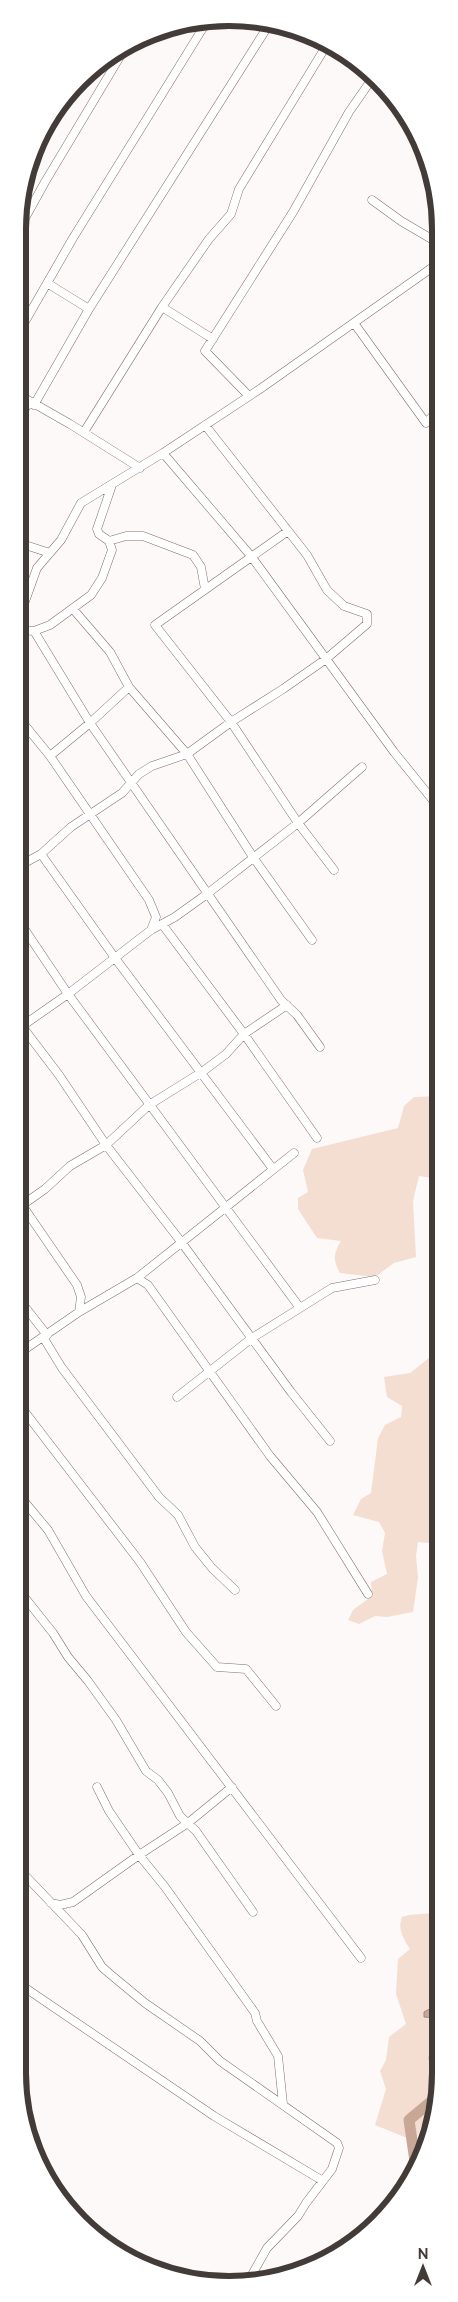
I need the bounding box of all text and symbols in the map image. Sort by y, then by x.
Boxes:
north arrow [398,2242,448,2292]
text: N [418,2246,428,2262]

